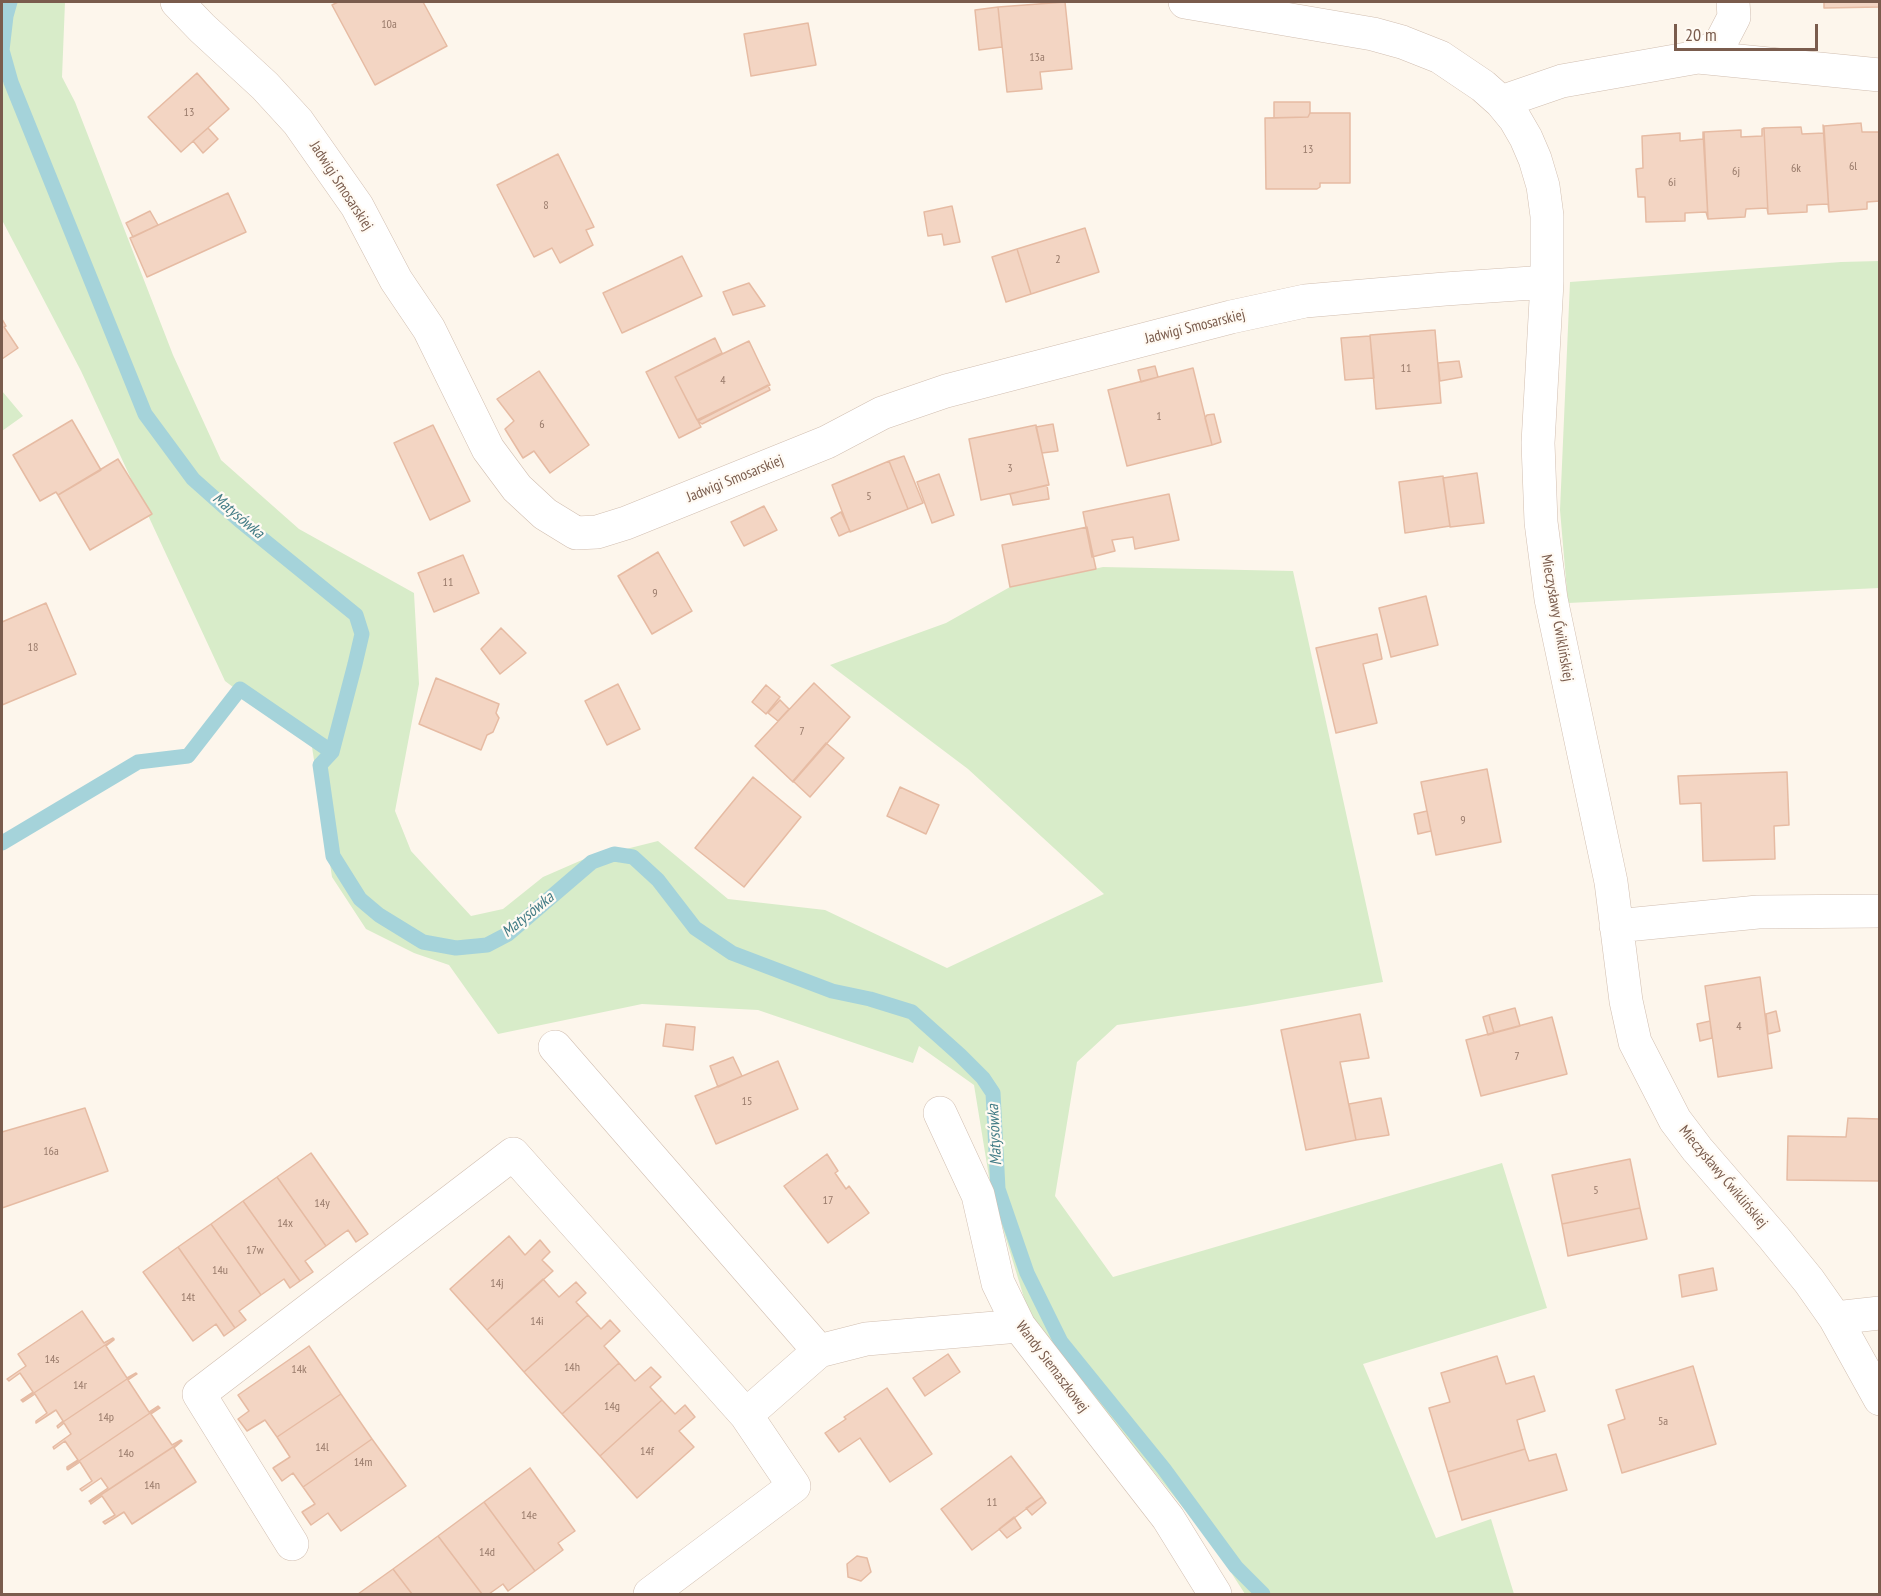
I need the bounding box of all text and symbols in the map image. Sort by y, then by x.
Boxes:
scale bar [1677,12,1821,50]
house number: 10a [381,18,397,32]
text: 20 m [1685,23,1717,46]
house number: 13a [1029,51,1045,65]
house number: 13 [184,106,194,120]
street label: Jadwigi Smosarskiej [306,138,376,234]
house number: 13 [1303,143,1313,157]
house number: 6l [1849,160,1857,174]
house number: 6k [1791,162,1801,176]
house number: 6j [1732,165,1740,179]
house number: 6i [1668,176,1676,190]
house number: 8 [543,199,549,213]
house number: 2 [1055,253,1061,267]
street label: Jadwigi Smosarskiej [1143,306,1247,348]
house number: 11 [1401,362,1411,376]
house number: 4 [720,374,726,388]
house number: 1 [1156,410,1162,424]
house number: 6 [539,418,545,432]
street label: Jadwigi Smosarskiej [684,451,786,507]
house number: 3 [1007,462,1013,476]
water label: Matysówka [208,489,268,543]
house number: 5 [866,490,872,504]
street label: Mieczysławy Ćwiklińskiej [1537,553,1577,683]
house number: 11 [443,576,453,590]
house number: 9 [652,587,658,601]
house number: 18 [28,641,38,655]
house number: 7 [799,725,805,739]
house number: 9 [1460,814,1466,828]
water label: Matysówka [498,888,558,942]
house number: 4 [1736,1020,1742,1034]
house number: 7 [1514,1050,1520,1064]
house number: 15 [742,1095,752,1109]
water label: Matysówka [984,1104,1006,1166]
street label: Mieczysławy Ćwiklińskiej [1675,1122,1771,1232]
house number: 16a [43,1145,59,1159]
house number: 5 [1593,1184,1599,1198]
house number: 17 [823,1194,833,1208]
house number: 14y [314,1197,330,1211]
house number: 14x [277,1217,293,1231]
house number: 17w [246,1244,264,1258]
house number: 14u [212,1264,228,1278]
house number: 14j [490,1277,504,1291]
house number: 14t [181,1291,195,1305]
house number: 14i [530,1315,544,1329]
street label: Wandy Siemaszkowej [1012,1318,1092,1416]
house number: 14s [45,1353,59,1367]
house number: 14h [564,1361,580,1375]
house number: 14k [291,1363,307,1377]
house number: 14r [73,1379,87,1393]
house number: 14g [604,1400,620,1414]
house number: 14p [98,1411,114,1425]
house number: 5a [1658,1415,1668,1429]
house number: 14l [315,1441,329,1455]
house number: 14f [640,1445,654,1459]
house number: 14o [118,1447,134,1461]
house number: 14m [354,1456,372,1470]
house number: 14n [144,1479,160,1493]
house number: 11 [987,1496,997,1510]
house number: 14e [521,1509,537,1523]
house number: 14d [479,1546,495,1560]

